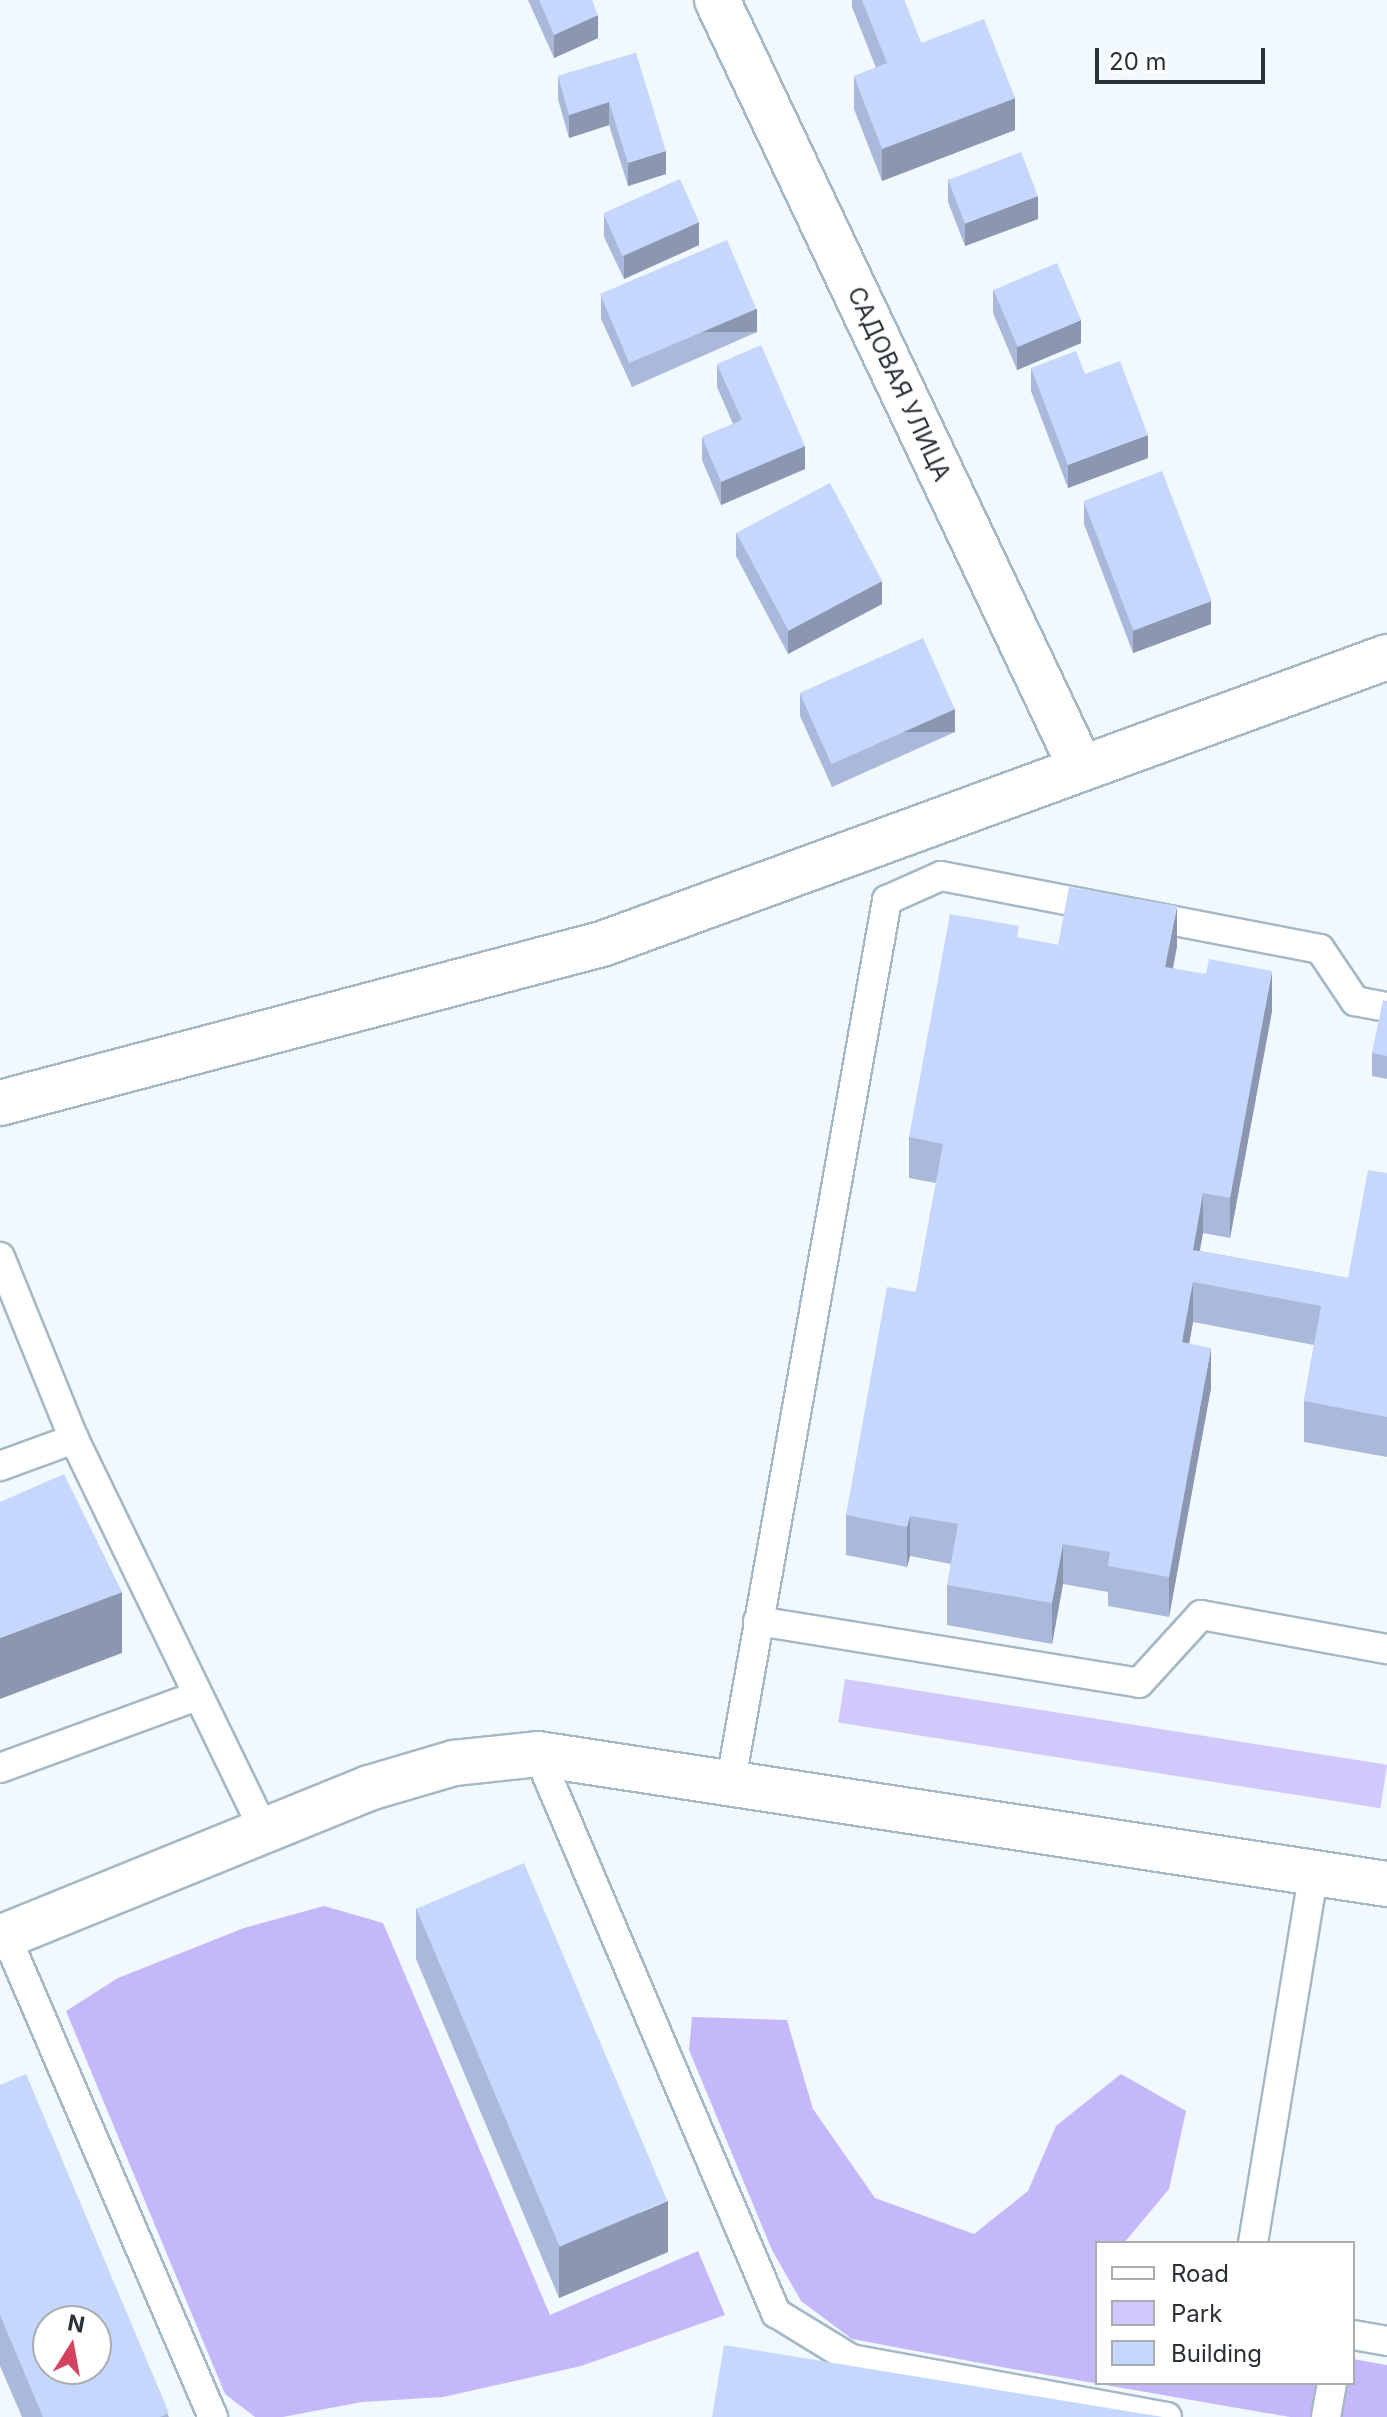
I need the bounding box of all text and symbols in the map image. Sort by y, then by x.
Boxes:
scale bar [1099,32,1269,82]
text: 20 m [1109,47,1167,76]
street label: САДОВАЯ УЛИЦА [841,282,957,486]
legend [1095,2241,1355,2385]
text: Road [1171,2259,1229,2288]
text: Park [1171,2299,1222,2328]
north arrow [32,2305,112,2385]
text: N [65,2309,87,2338]
text: Building [1171,2339,1262,2368]

